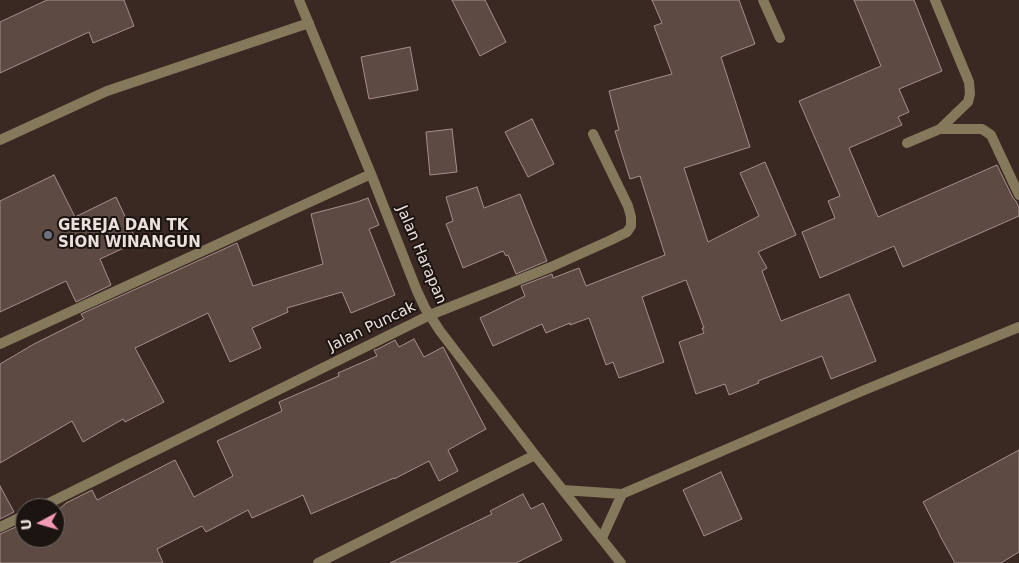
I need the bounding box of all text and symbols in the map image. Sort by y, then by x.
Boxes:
street label: Jalan Harapan [392,203,450,307]
place label: GEREJA DAN TK SION WINANGUN [58,217,201,252]
marker: GEREJA DAN TK SION WINANGUN [42,229,54,241]
street label: Jalan Puncak [325,298,419,356]
north arrow [15,498,65,548]
text: U [18,518,35,531]

